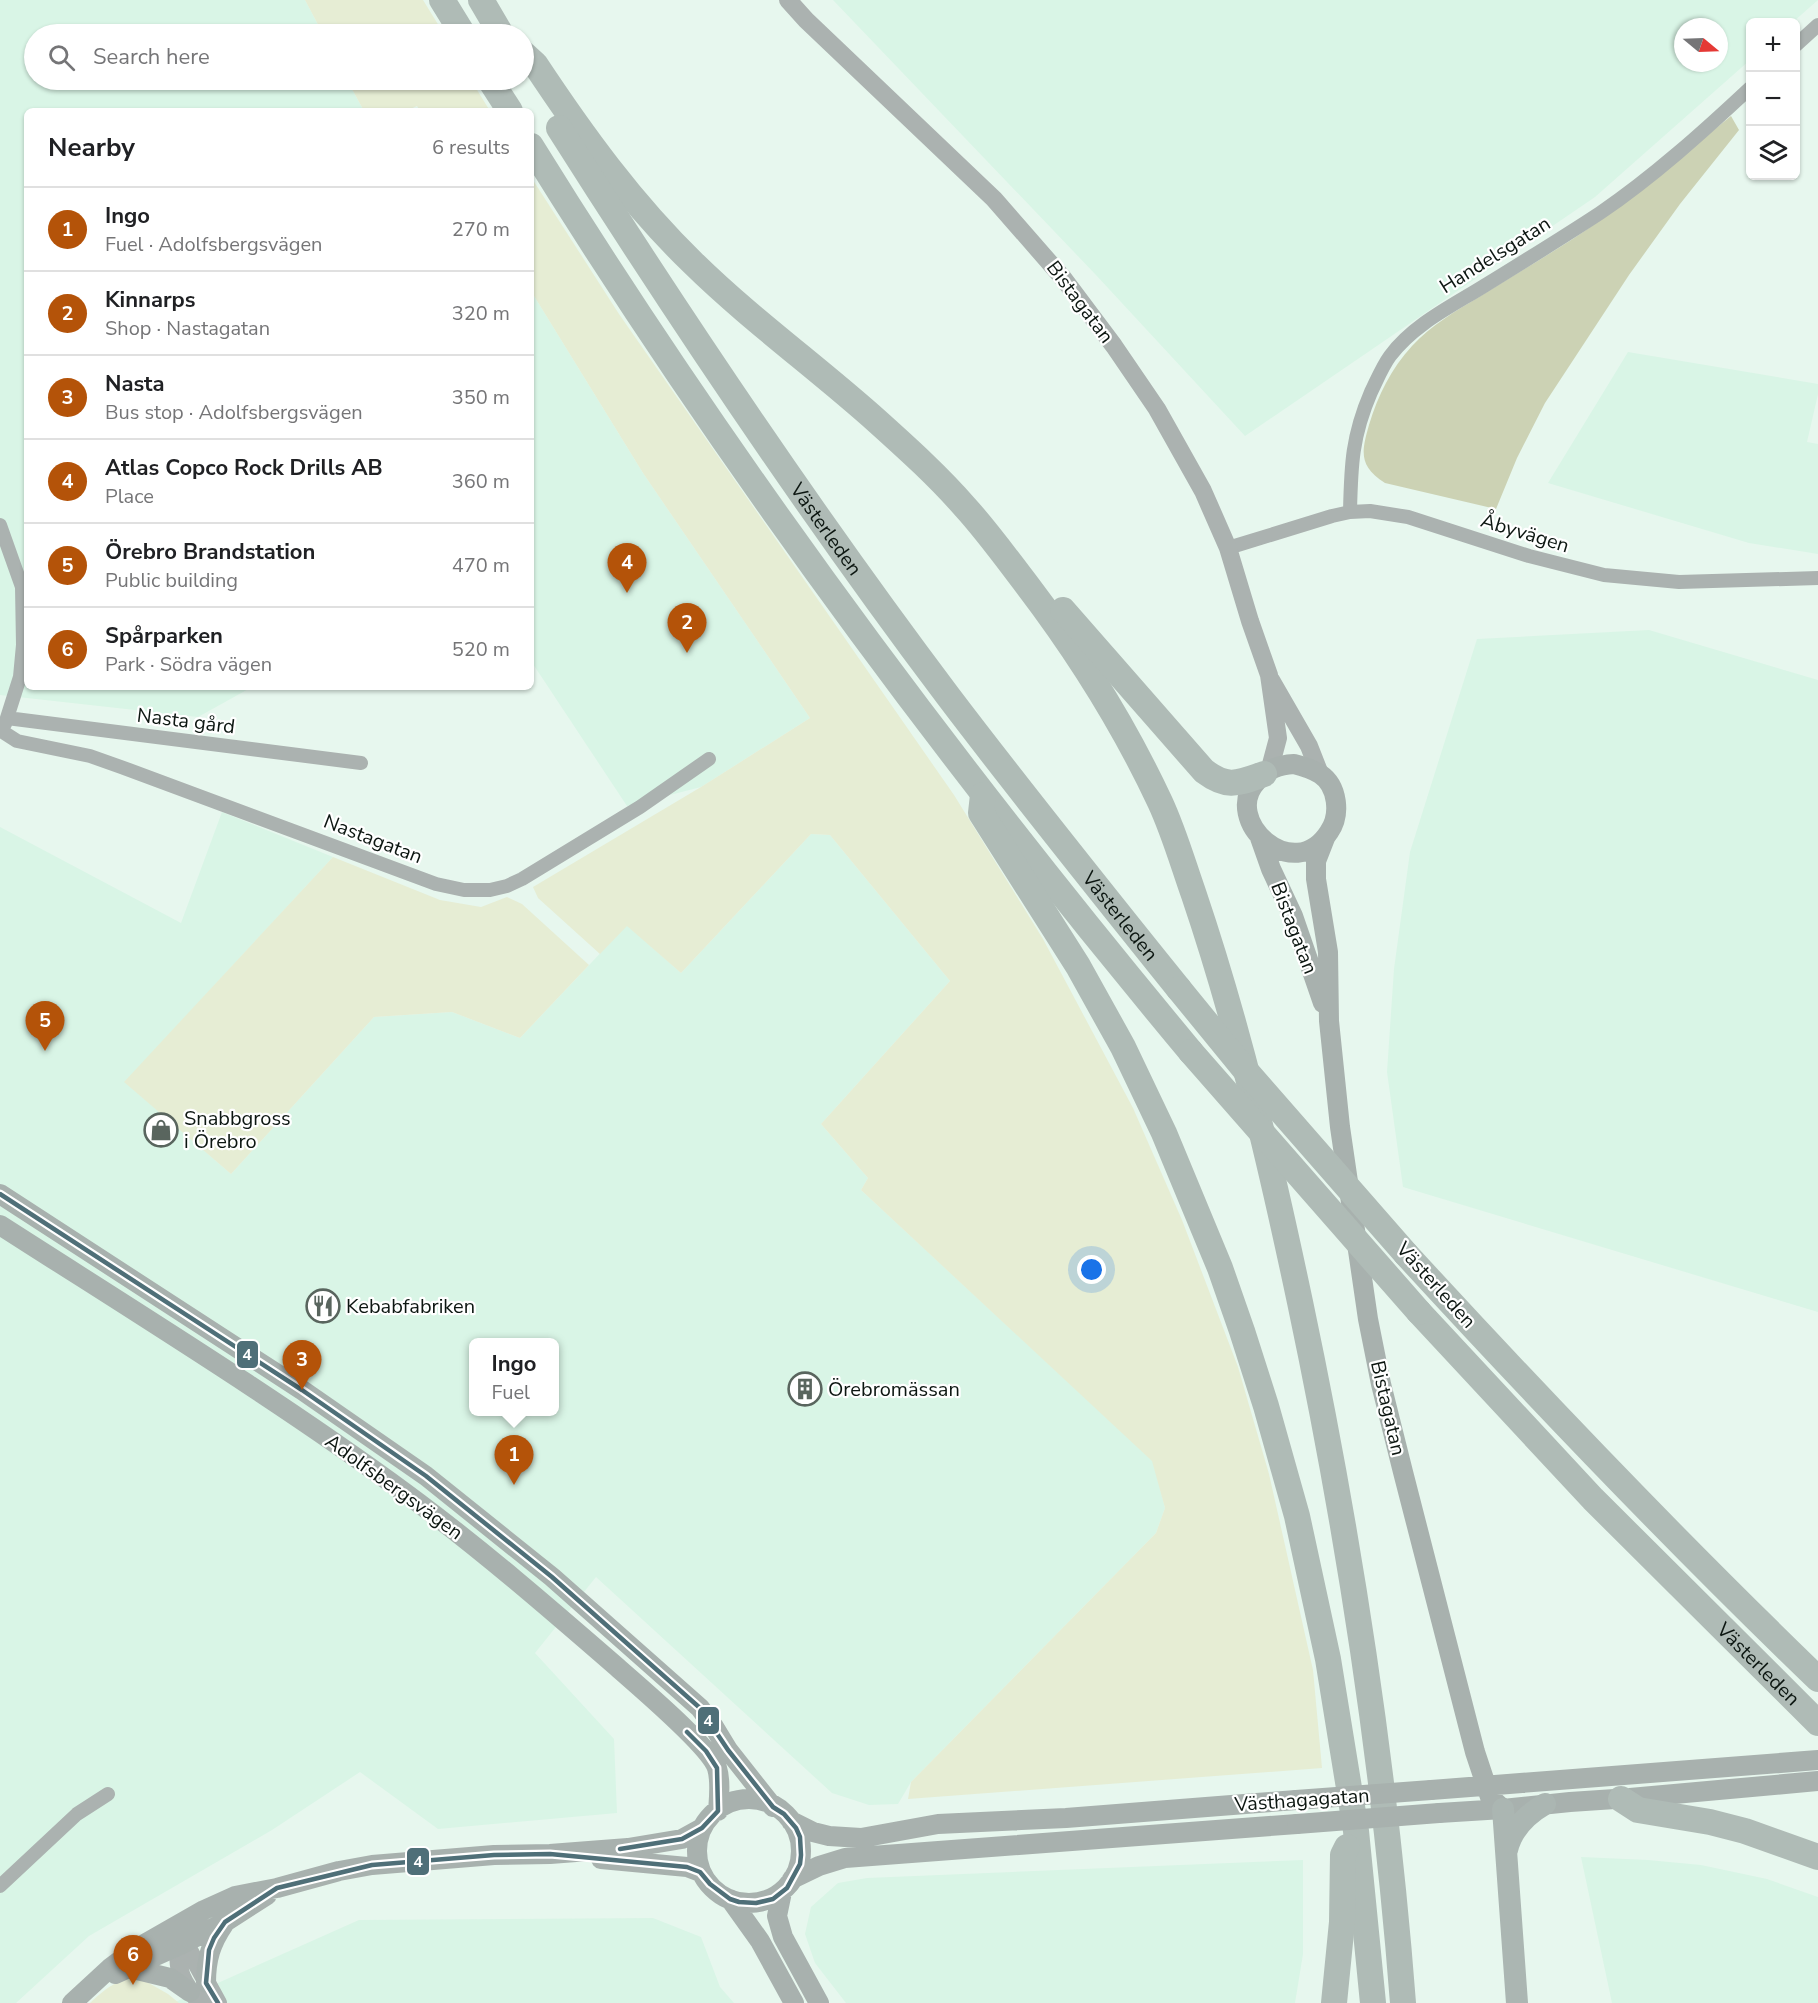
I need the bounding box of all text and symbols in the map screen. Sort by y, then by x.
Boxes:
north arrow [1674,18,1728,72]
map controls [1746,18,1800,180]
button: + [1746,18,1800,72]
search box [24,24,534,90]
icon: search [45,41,78,74]
text: Search here [93,42,210,72]
button: − [1746,72,1800,126]
button: layers [1746,126,1800,180]
text: Nearby [48,130,135,165]
text: 6 results [432,134,510,161]
text: Ingo [105,201,150,231]
street label: Handelsgatan [1434,210,1556,300]
text: 1 [62,216,74,243]
text: 270 m [452,216,510,243]
text: Fuel · Adolfsbergsvägen [105,231,322,258]
street label: Bistagatan [1040,255,1120,349]
text: Kinnarps [105,285,196,315]
text: 2 [62,300,74,327]
text: 320 m [452,300,510,327]
text: Shop · Nastagatan [105,315,270,342]
text: Nasta [105,369,165,399]
text: 3 [62,384,74,411]
text: 350 m [452,384,510,411]
text: Bus stop · Adolfsbergsvägen [105,399,363,426]
text: Atlas Copco Rock Drills AB [105,453,383,483]
text: 4 [62,468,74,495]
text: 360 m [452,468,510,495]
street label: Västerleden [784,476,868,581]
text: Place [105,483,154,510]
street label: Åbyvägen [1477,507,1573,559]
text: Örebro Brandstation [105,537,315,567]
pin: 4 [608,544,646,593]
text: 5 [62,552,74,579]
text: 470 m [452,552,510,579]
text: Public building [105,567,238,594]
pin: 2 [668,604,706,653]
text: Spårparken [105,621,223,651]
text: 6 [62,636,74,663]
text: 520 m [452,636,510,663]
text: Park · Södra vägen [105,651,272,678]
street label: Nasta gård [135,702,237,740]
street label: Nastagatan [320,808,426,870]
street label: Västerleden [1076,865,1165,966]
street label: Bistagatan [1264,878,1324,978]
pin: 5 [26,1002,64,1051]
place label: Snabbgross i Örebro [184,1105,291,1155]
shop icon: Snabbgross i Örebro [143,1112,179,1148]
street label: Västerleden [1389,1235,1482,1334]
your location [1077,1255,1106,1284]
restaurant icon: Kebabfabriken [305,1288,341,1324]
place label: Kebabfabriken [346,1293,475,1320]
popup [469,1338,559,1416]
line badge: 4 [236,1340,259,1369]
pin: 3 [282,1340,322,1390]
text: 4 [242,1344,252,1366]
text: Ingo [491,1349,537,1379]
street label: Bistagatan [1364,1358,1412,1458]
building icon: Örebromässan [787,1371,823,1407]
place label: Örebromässan [828,1376,960,1403]
text: Fuel [491,1379,530,1406]
street label: Adolfsbergsvägen [320,1428,468,1546]
pin: 1 [494,1436,534,1485]
street label: Västerleden [1710,1616,1806,1711]
line badge: 4 [697,1706,720,1735]
text: 4 [703,1710,713,1732]
street label: Västhagagatan [1233,1782,1370,1818]
line badge: 4 [406,1847,430,1876]
text: 4 [413,1851,423,1873]
pin: 6 [114,1936,152,1985]

